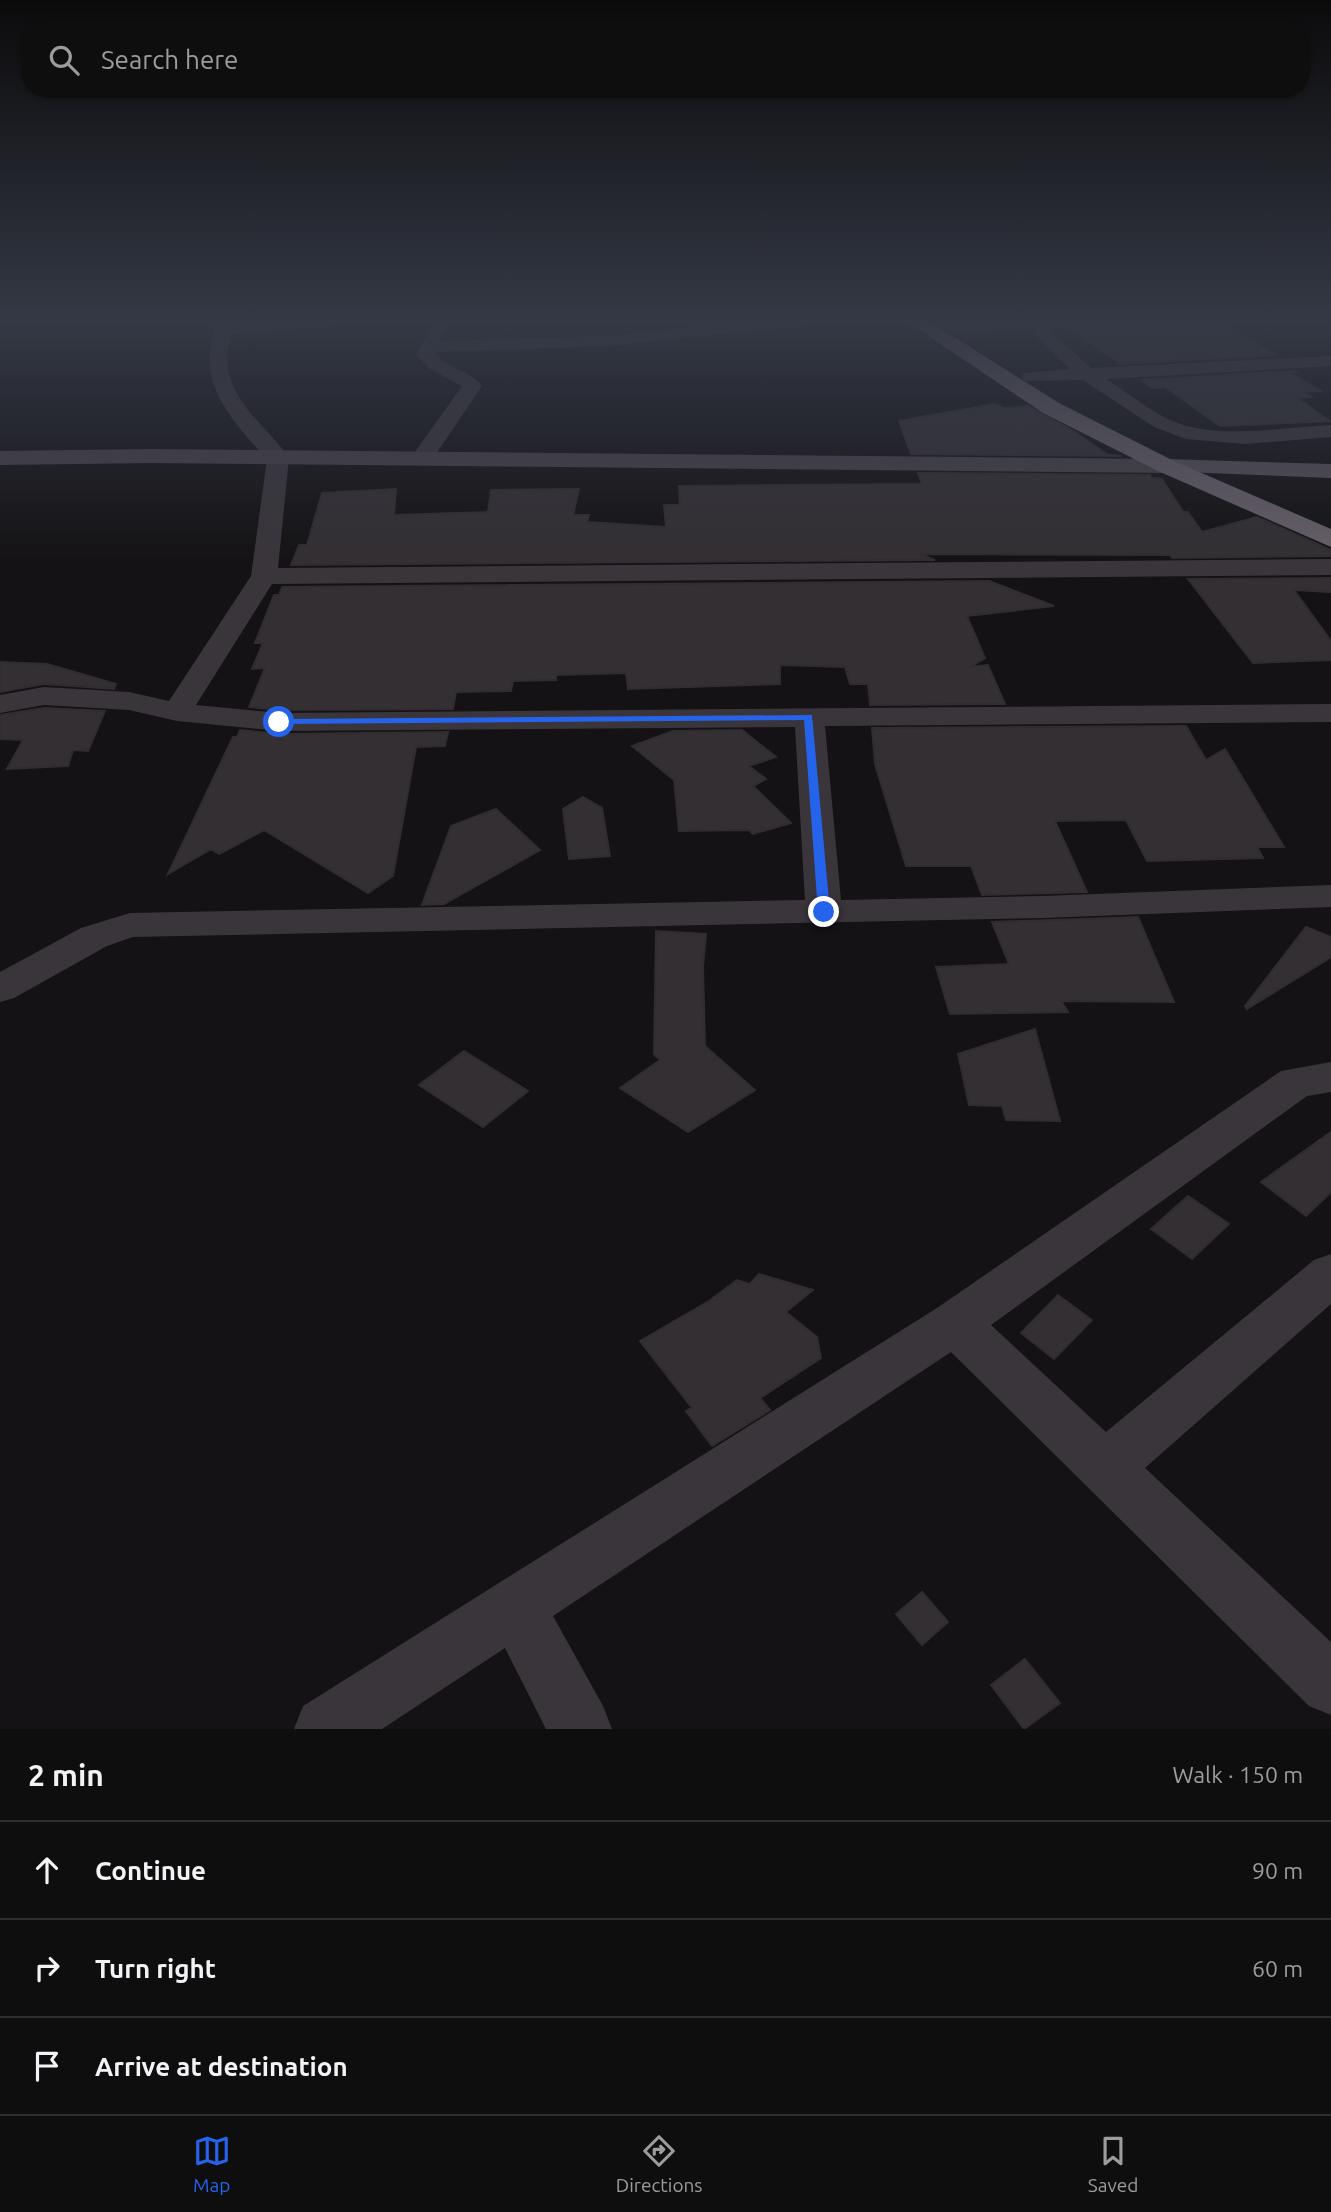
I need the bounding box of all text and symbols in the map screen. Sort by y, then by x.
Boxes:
search box [21,21,1310,98]
icon: search [45,41,83,79]
text: Search here [101,45,238,74]
route start [263,706,294,737]
route end [808,896,839,927]
text: 2 min [28,1758,104,1792]
text: Walk · 150 m [1172,1762,1303,1787]
icon: ahead [28,1851,66,1889]
text: Continue [95,1856,206,1885]
text: 90 m [1252,1858,1303,1883]
icon: right [28,1949,66,1987]
text: Turn right [95,1954,216,1983]
text: 60 m [1252,1956,1303,1981]
icon: arrive [28,2047,66,2085]
text: Arrive at destination [95,2052,348,2081]
tab: Map [193,2132,231,2196]
tab: Directions [616,2132,703,2196]
tab: Saved [1088,2132,1138,2196]

